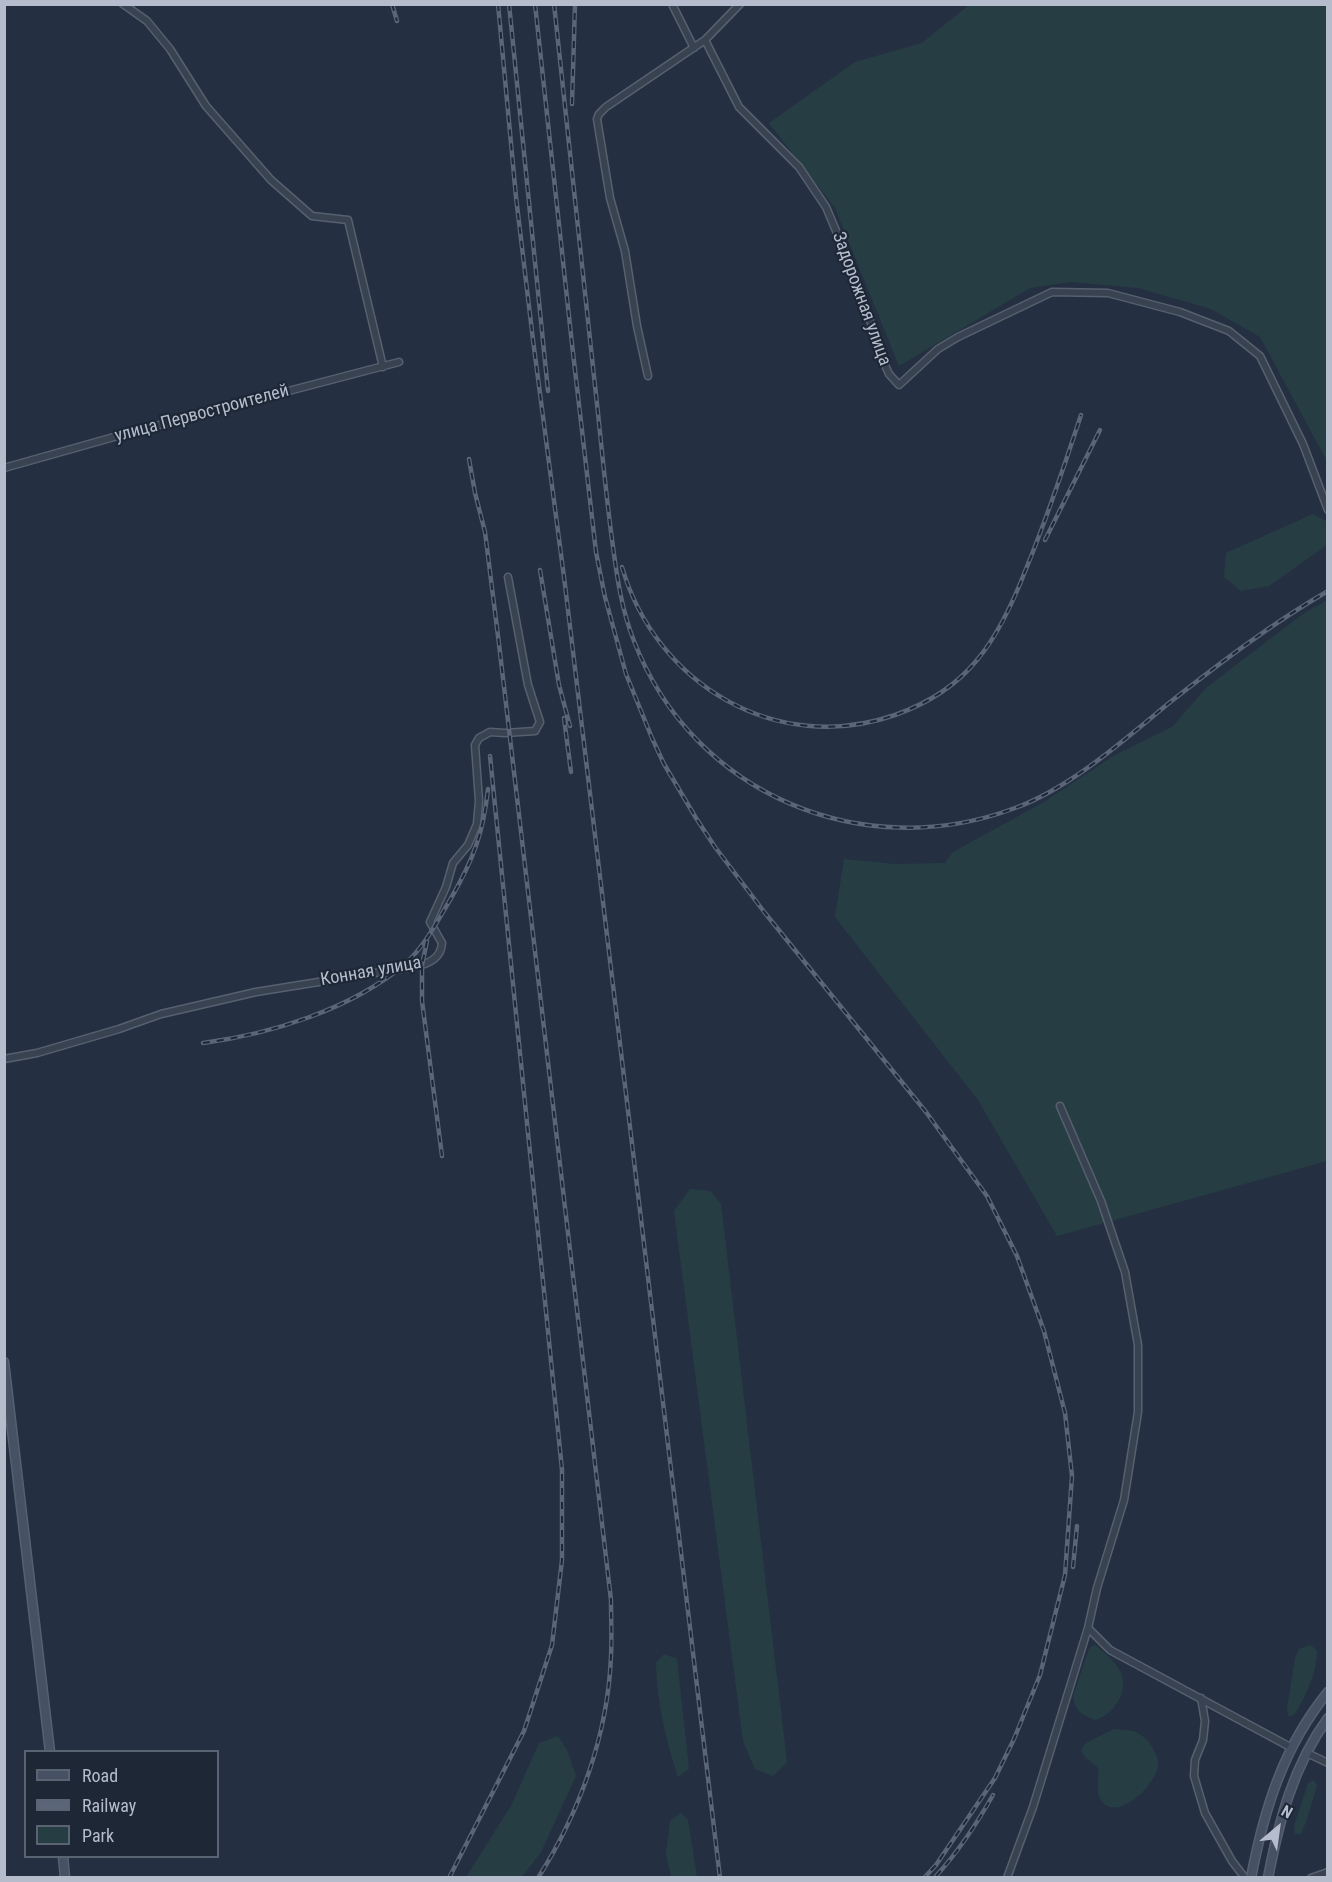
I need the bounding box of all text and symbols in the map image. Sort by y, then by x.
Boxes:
street label: Задорожная улица [827,229,895,369]
street label: улица Первостроителей [113,380,291,448]
street label: Конная улица [319,952,423,992]
legend [24,1750,219,1858]
text: Road [82,1765,118,1786]
text: Railway [82,1795,136,1816]
north arrow [1248,1798,1308,1858]
text: N [1278,1801,1296,1822]
text: Park [82,1825,114,1846]

